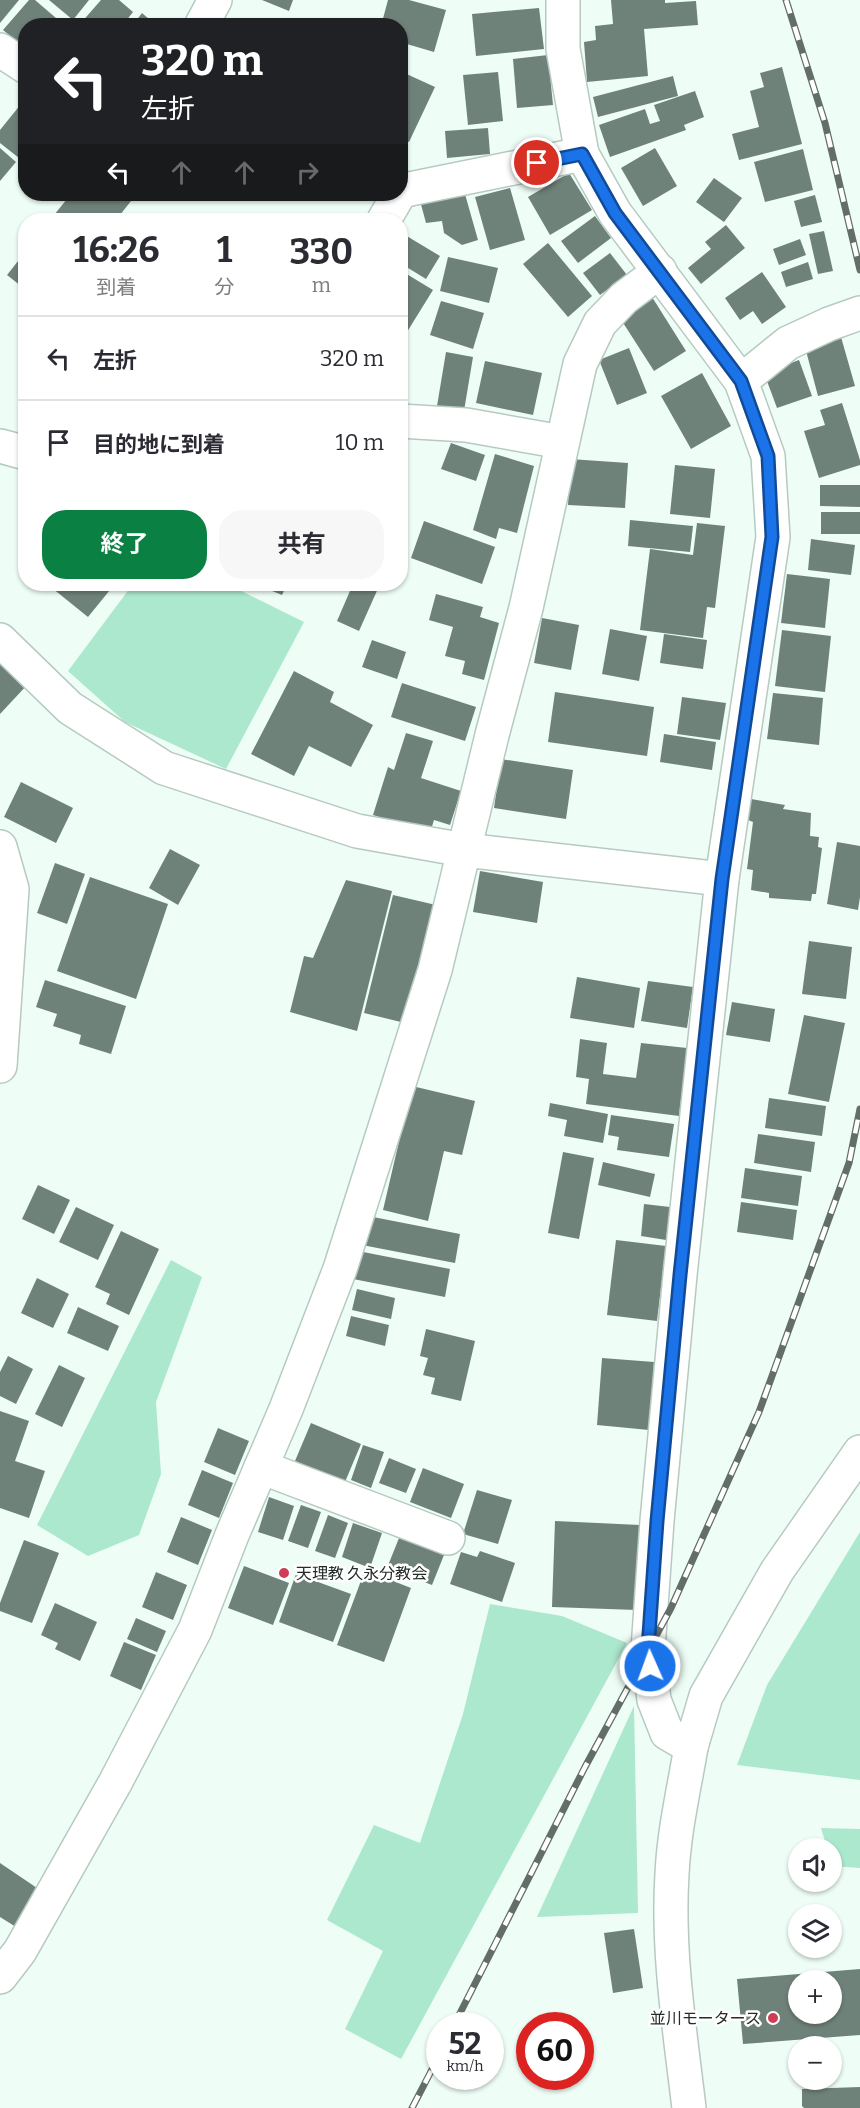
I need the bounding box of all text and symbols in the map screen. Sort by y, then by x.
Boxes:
text: 320 m [141,36,263,86]
icon: left [42,42,120,120]
text: 左折 [141,93,195,125]
pin [511,137,562,188]
icon: arrive [520,146,553,179]
icon: left [102,156,135,189]
icon: ahead [165,156,198,189]
icon: ahead [228,156,261,189]
icon: right [291,156,324,189]
text: 16:26 [73,228,160,272]
text: 1 [217,228,232,272]
text: 330 [289,230,353,274]
text: m [312,273,331,297]
text: 到着 [96,275,136,299]
text: 分 [215,275,235,299]
icon: left [42,342,75,375]
text: 320 m [320,345,384,372]
text: 左折 [93,347,137,374]
icon: arrive [42,426,75,459]
text: 10 m [336,429,384,456]
text: 目的地に到着 [93,431,225,458]
button: 終了 [42,510,207,579]
button: 共有 [219,510,384,579]
place label: 天理教 久永分教会 [296,1564,427,1583]
marker: 天理教 久永分教会 [277,1566,291,1580]
position arrow [618,1634,682,1698]
map controls [788,1838,842,2090]
button: sound [788,1838,842,1892]
button: layers [788,1904,842,1958]
button: + [788,1970,842,2024]
place label: 並川モータース [650,2009,761,2028]
marker: 並川モータース [766,2011,780,2025]
speed limit sign: 60 [516,2012,594,2090]
text: 52 [449,2026,481,2062]
button: − [788,2036,842,2090]
text: km/h [446,2057,484,2075]

